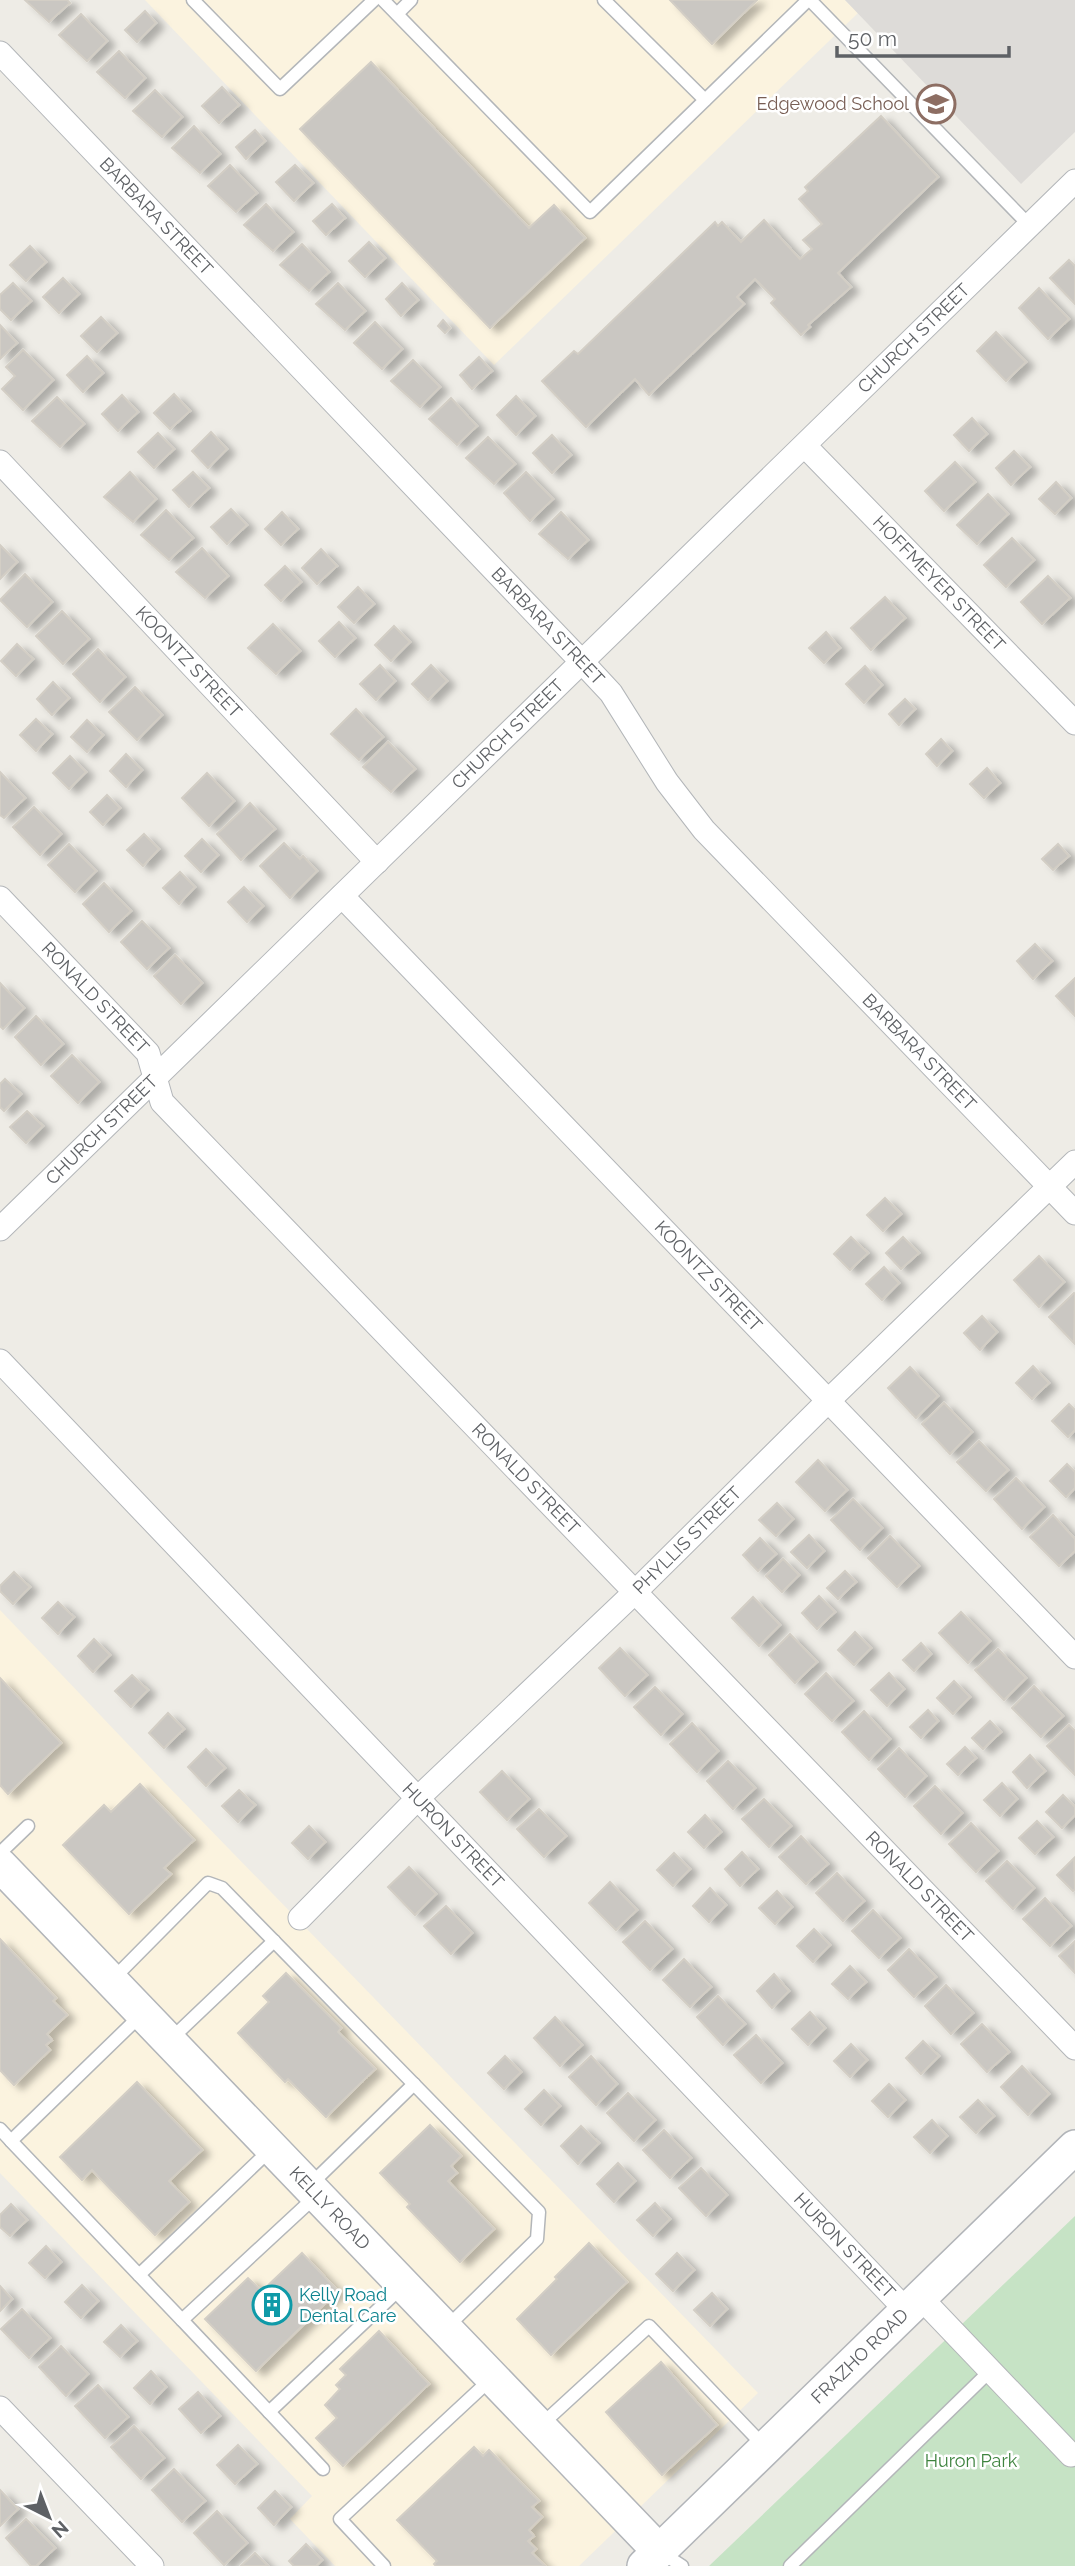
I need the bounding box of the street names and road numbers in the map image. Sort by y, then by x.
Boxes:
street label: BARBARA STREET [96,153,217,279]
street label: CHURCH STREET [853,279,974,397]
street label: HOFFMEYER STREET [869,511,1010,655]
street label: BARBARA STREET [487,563,609,689]
street label: KOONTZ STREET [132,602,246,722]
street label: CHURCH STREET [447,675,568,793]
street label: RONALD STREET [38,937,154,1057]
street label: BARBARA STREET [859,989,981,1115]
street label: CHURCH STREET [41,1070,162,1189]
street label: KOONTZ STREET [651,1216,767,1336]
street label: RONALD STREET [468,1419,584,1538]
street label: PHYLLIS STREET [628,1482,745,1598]
street label: HURON STREET [398,1778,508,1892]
street label: RONALD STREET [862,1827,978,1946]
street label: KELLY ROAD [285,2162,375,2254]
street label: HURON STREET [790,2188,900,2302]
street label: FRAZHO ROAD [807,2304,912,2408]

